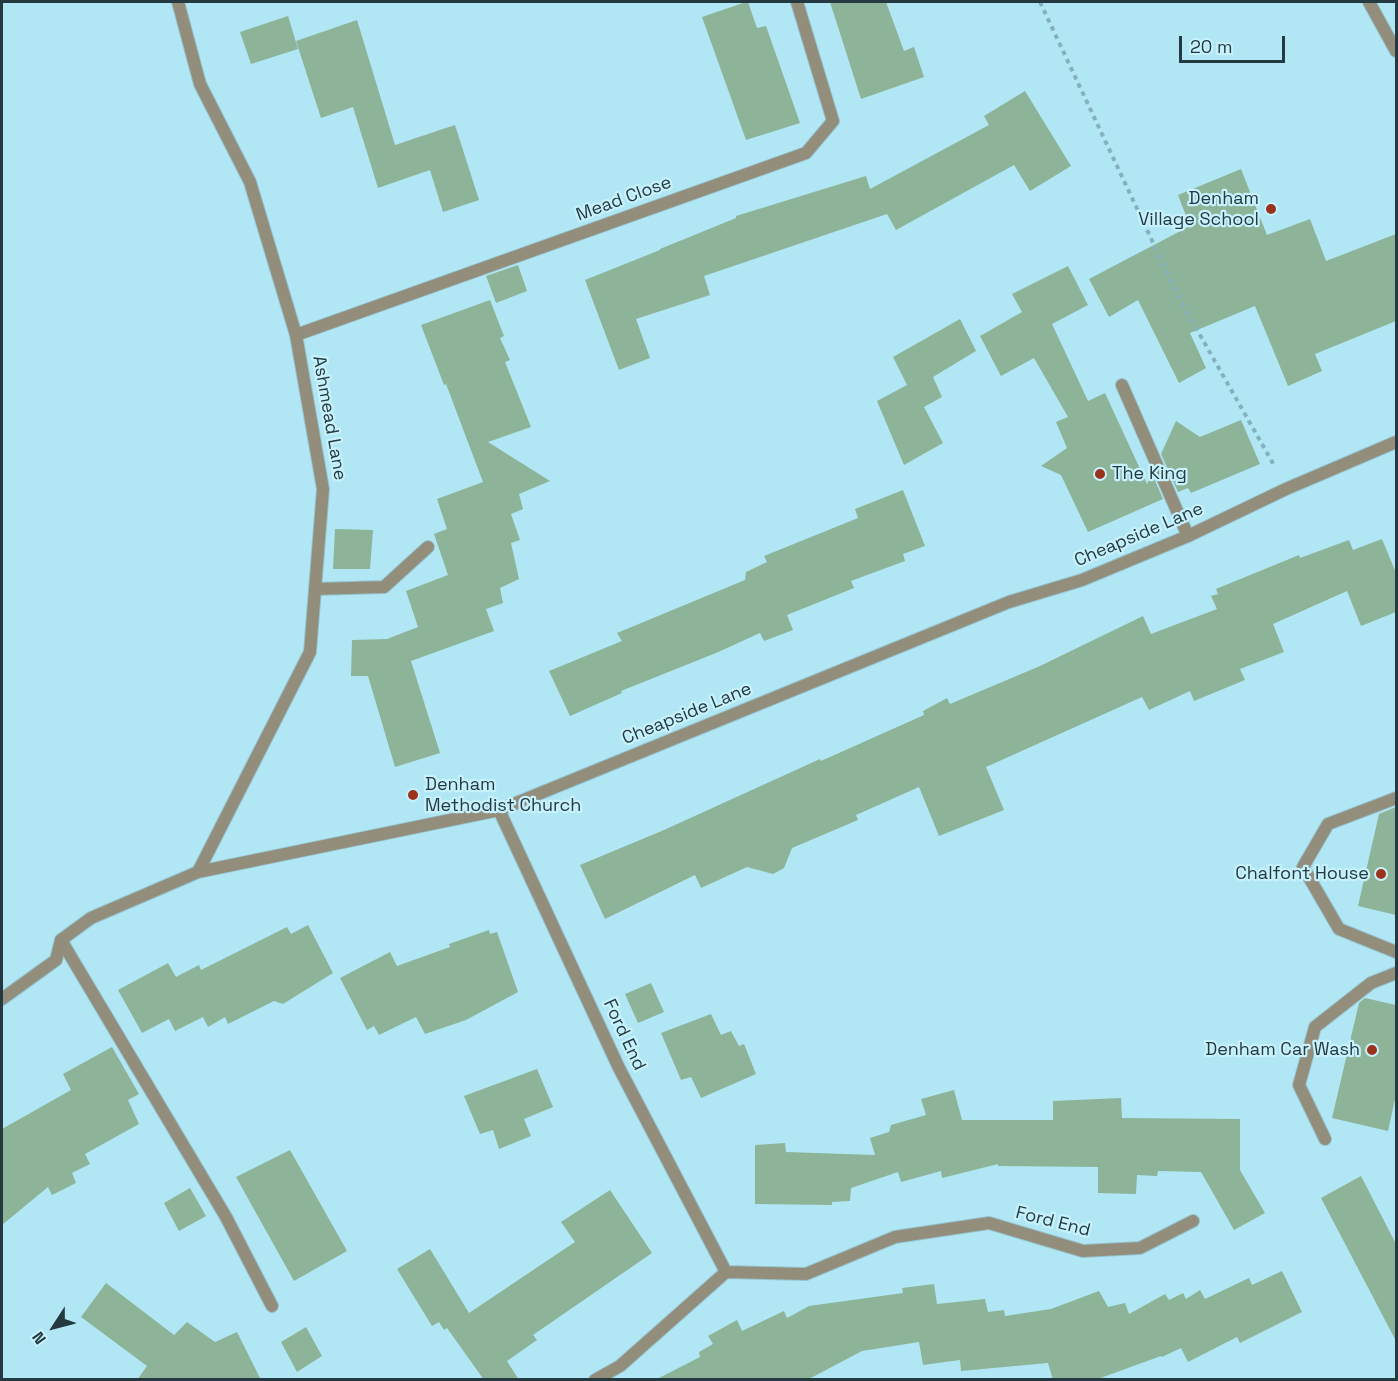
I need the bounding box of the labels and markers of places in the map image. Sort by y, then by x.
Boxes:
place label: Denham Village School [1138,188,1259,230]
marker: Denham Village School [1264,202,1278,216]
place label: The King [1112,463,1187,485]
marker: The King [1093,467,1107,481]
place label: Denham Methodist Church [425,774,581,816]
marker: Denham Methodist Church [406,788,420,802]
place label: Chalfont House [1235,863,1369,885]
marker: Chalfont House [1374,867,1388,881]
place label: Denham Car Wash [1205,1039,1360,1061]
marker: Denham Car Wash [1365,1043,1379,1057]

